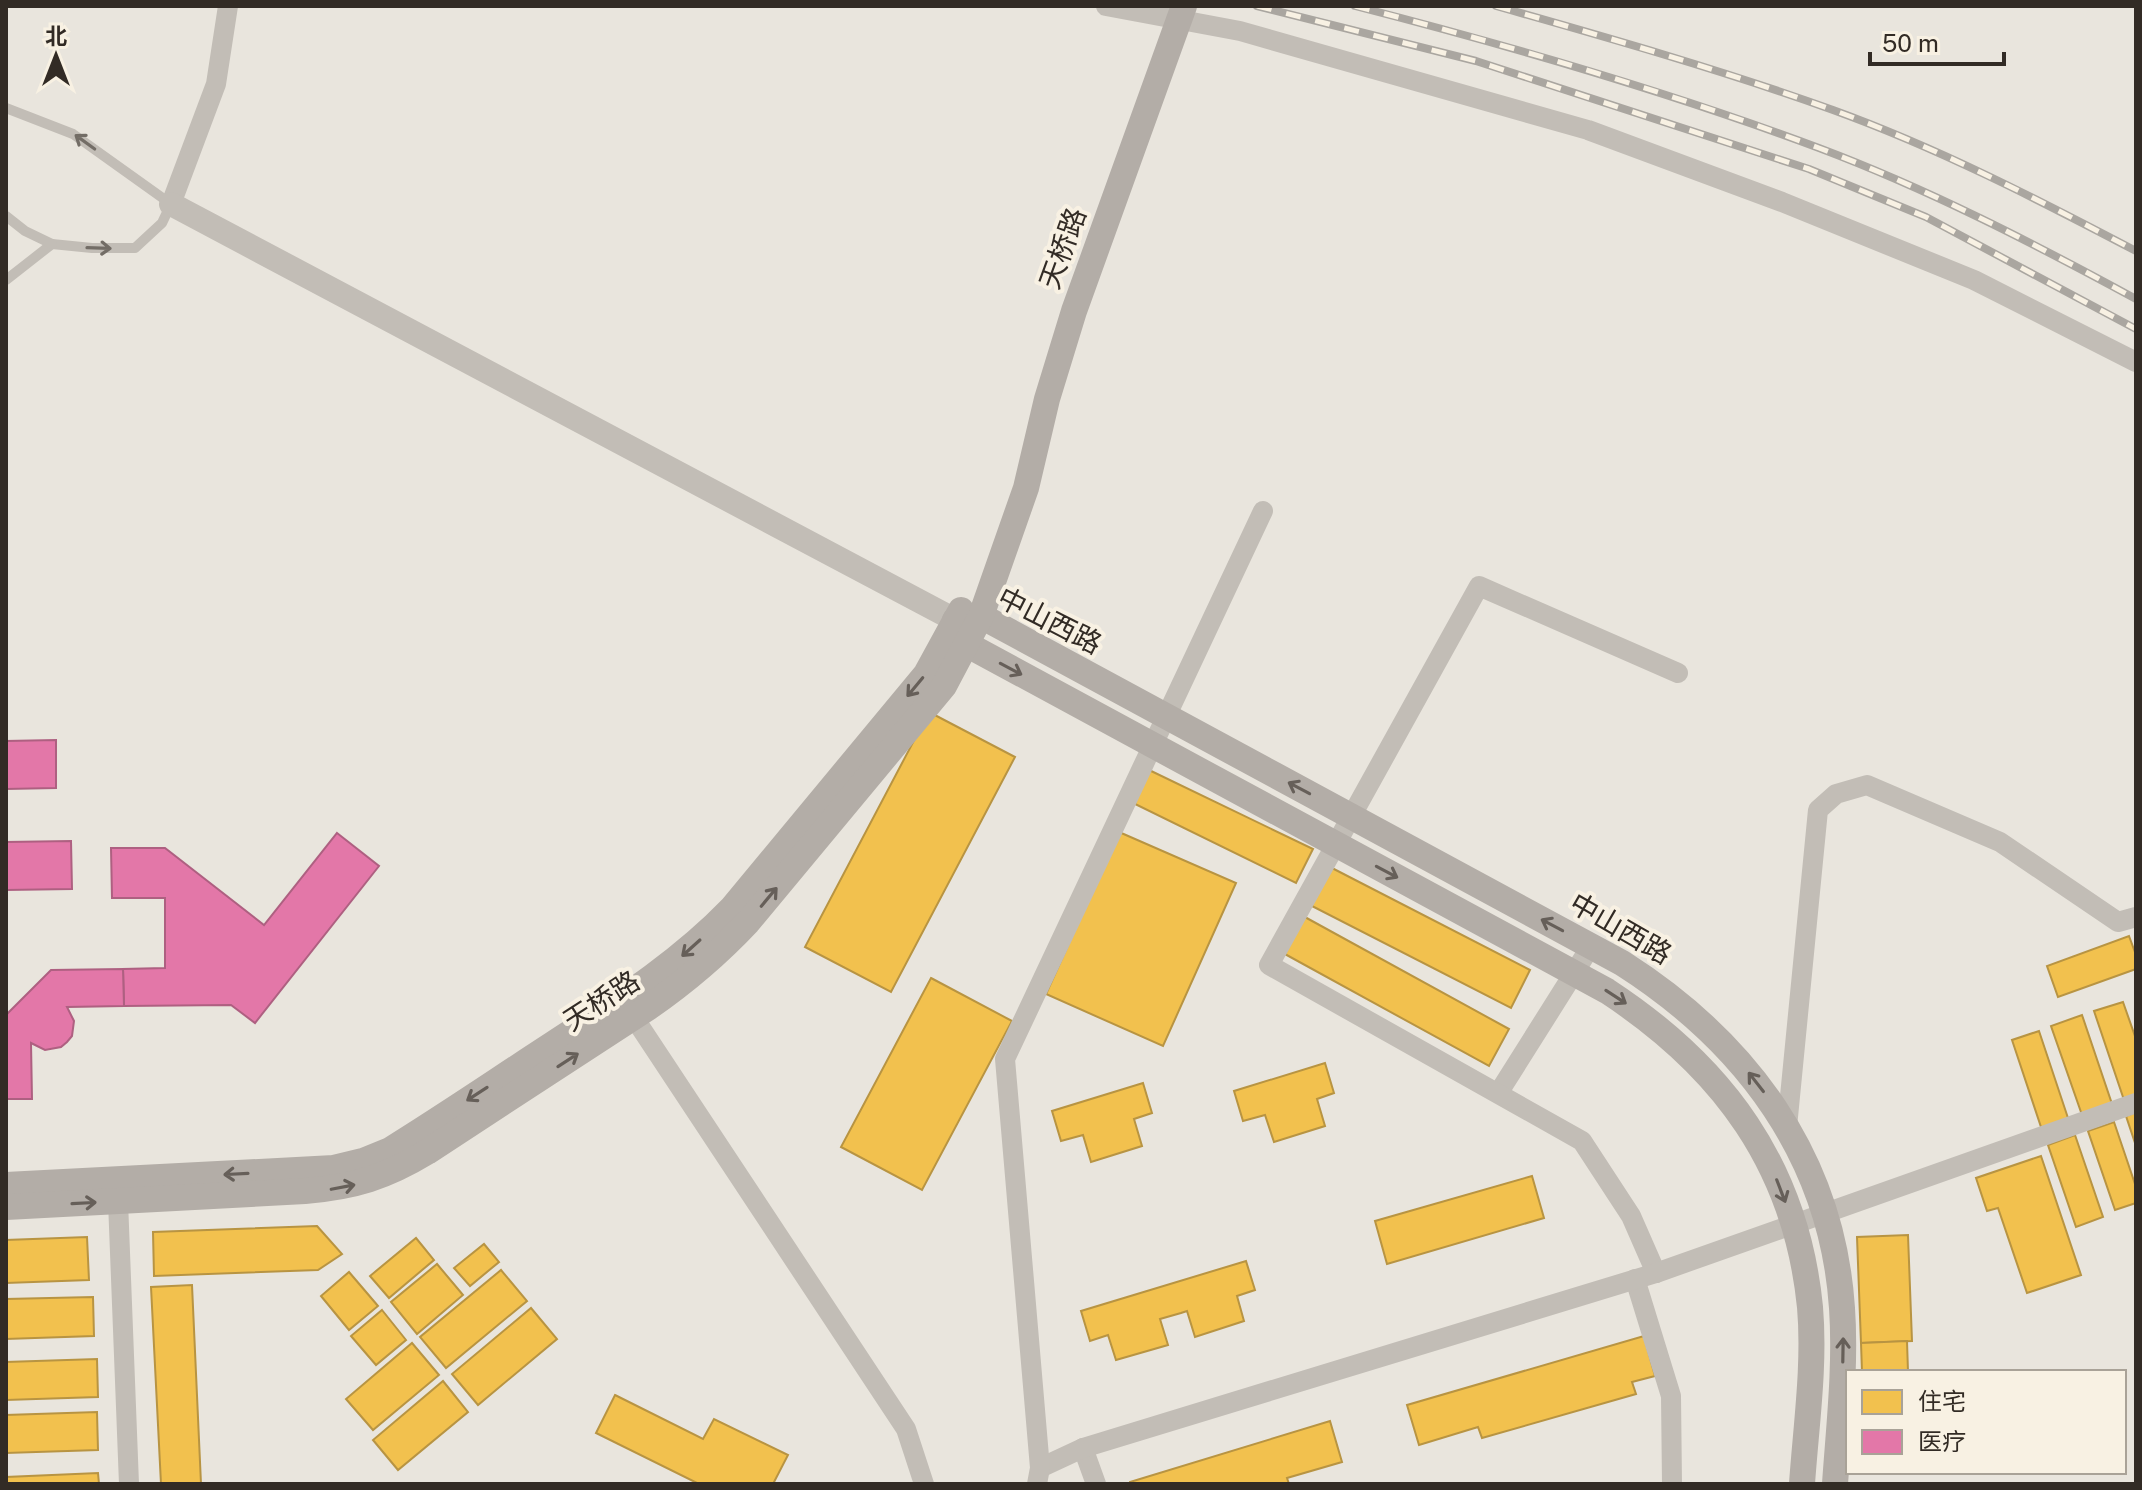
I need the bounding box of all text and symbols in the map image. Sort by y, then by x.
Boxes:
north arrow [16,16,96,96]
scale bar [1870,16,2004,66]
text: 北 [45,23,67,49]
text: 50 m [1882,29,1939,57]
one-way arrow [74,134,96,150]
street label: 天桥路 [1032,203,1092,293]
one-way arrow [85,240,112,256]
street label: 中山西路 [993,580,1107,660]
one-way arrow [999,661,1022,677]
one-way arrow [906,676,924,697]
one-way arrow [1287,779,1311,795]
one-way arrow [1375,865,1399,881]
street label: 中山西路 [1564,886,1678,970]
one-way arrow [760,888,778,908]
one-way arrow [1541,916,1564,932]
one-way arrow [682,939,702,957]
street label: 天桥路 [557,963,645,1037]
one-way arrow [1604,988,1626,1005]
one-way arrow [556,1052,579,1068]
one-way arrow [1747,1072,1764,1093]
one-way arrow [466,1086,488,1102]
one-way arrow [223,1166,250,1181]
one-way arrow [330,1178,356,1193]
one-way arrow [1775,1178,1789,1203]
one-way arrow [70,1195,97,1210]
one-way arrow [1835,1337,1851,1364]
legend [1846,1370,2126,1474]
text: 住宅 [1918,1387,1966,1415]
text: 医疗 [1918,1427,1966,1455]

